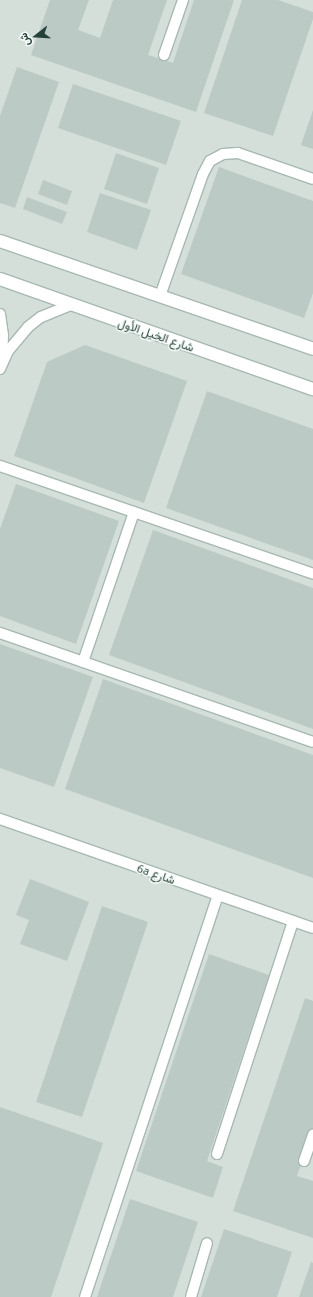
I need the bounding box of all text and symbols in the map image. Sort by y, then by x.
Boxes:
north arrow [16,16,56,56]
text: ش [17,31,32,48]
street label: شارع الخيل الأول [116,315,196,355]
street label: 6a شارع [135,861,177,887]

